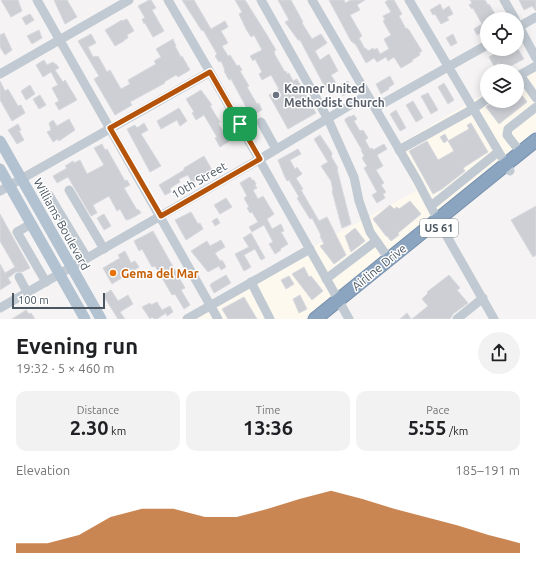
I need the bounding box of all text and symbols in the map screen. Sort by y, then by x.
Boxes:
map controls [480,12,524,108]
button: locate [480,12,524,56]
button: layers [480,64,524,108]
place label: Kenner United Methodist Church [284,82,385,109]
marker: Kenner United Methodist Church [271,90,281,100]
pin [223,107,257,141]
icon: arrive [229,113,251,135]
street label: 10th Street [169,159,229,201]
street label: Williams Boulevard [31,176,93,272]
road number: US 61 [420,219,458,237]
street label: Airline Drive [349,241,409,293]
place label: Gema del Mar [121,267,199,280]
marker: Gema del Mar [108,268,118,278]
scale bar [12,291,105,310]
text: 100 m [18,294,49,306]
button: share [478,332,520,374]
text: Evening run [16,333,138,358]
text: 19:32 · 5 × 460 m [16,361,115,375]
text: Distance [77,404,119,416]
text: Time [256,404,280,416]
text: Pace [426,404,450,416]
text: 2.30 [70,416,109,439]
text: 13:36 [243,416,293,439]
text: 5:55 [408,416,447,439]
text: km [109,425,126,437]
text: /km [447,425,468,437]
text: Elevation [16,463,70,477]
text: 185–191 m [455,463,520,477]

